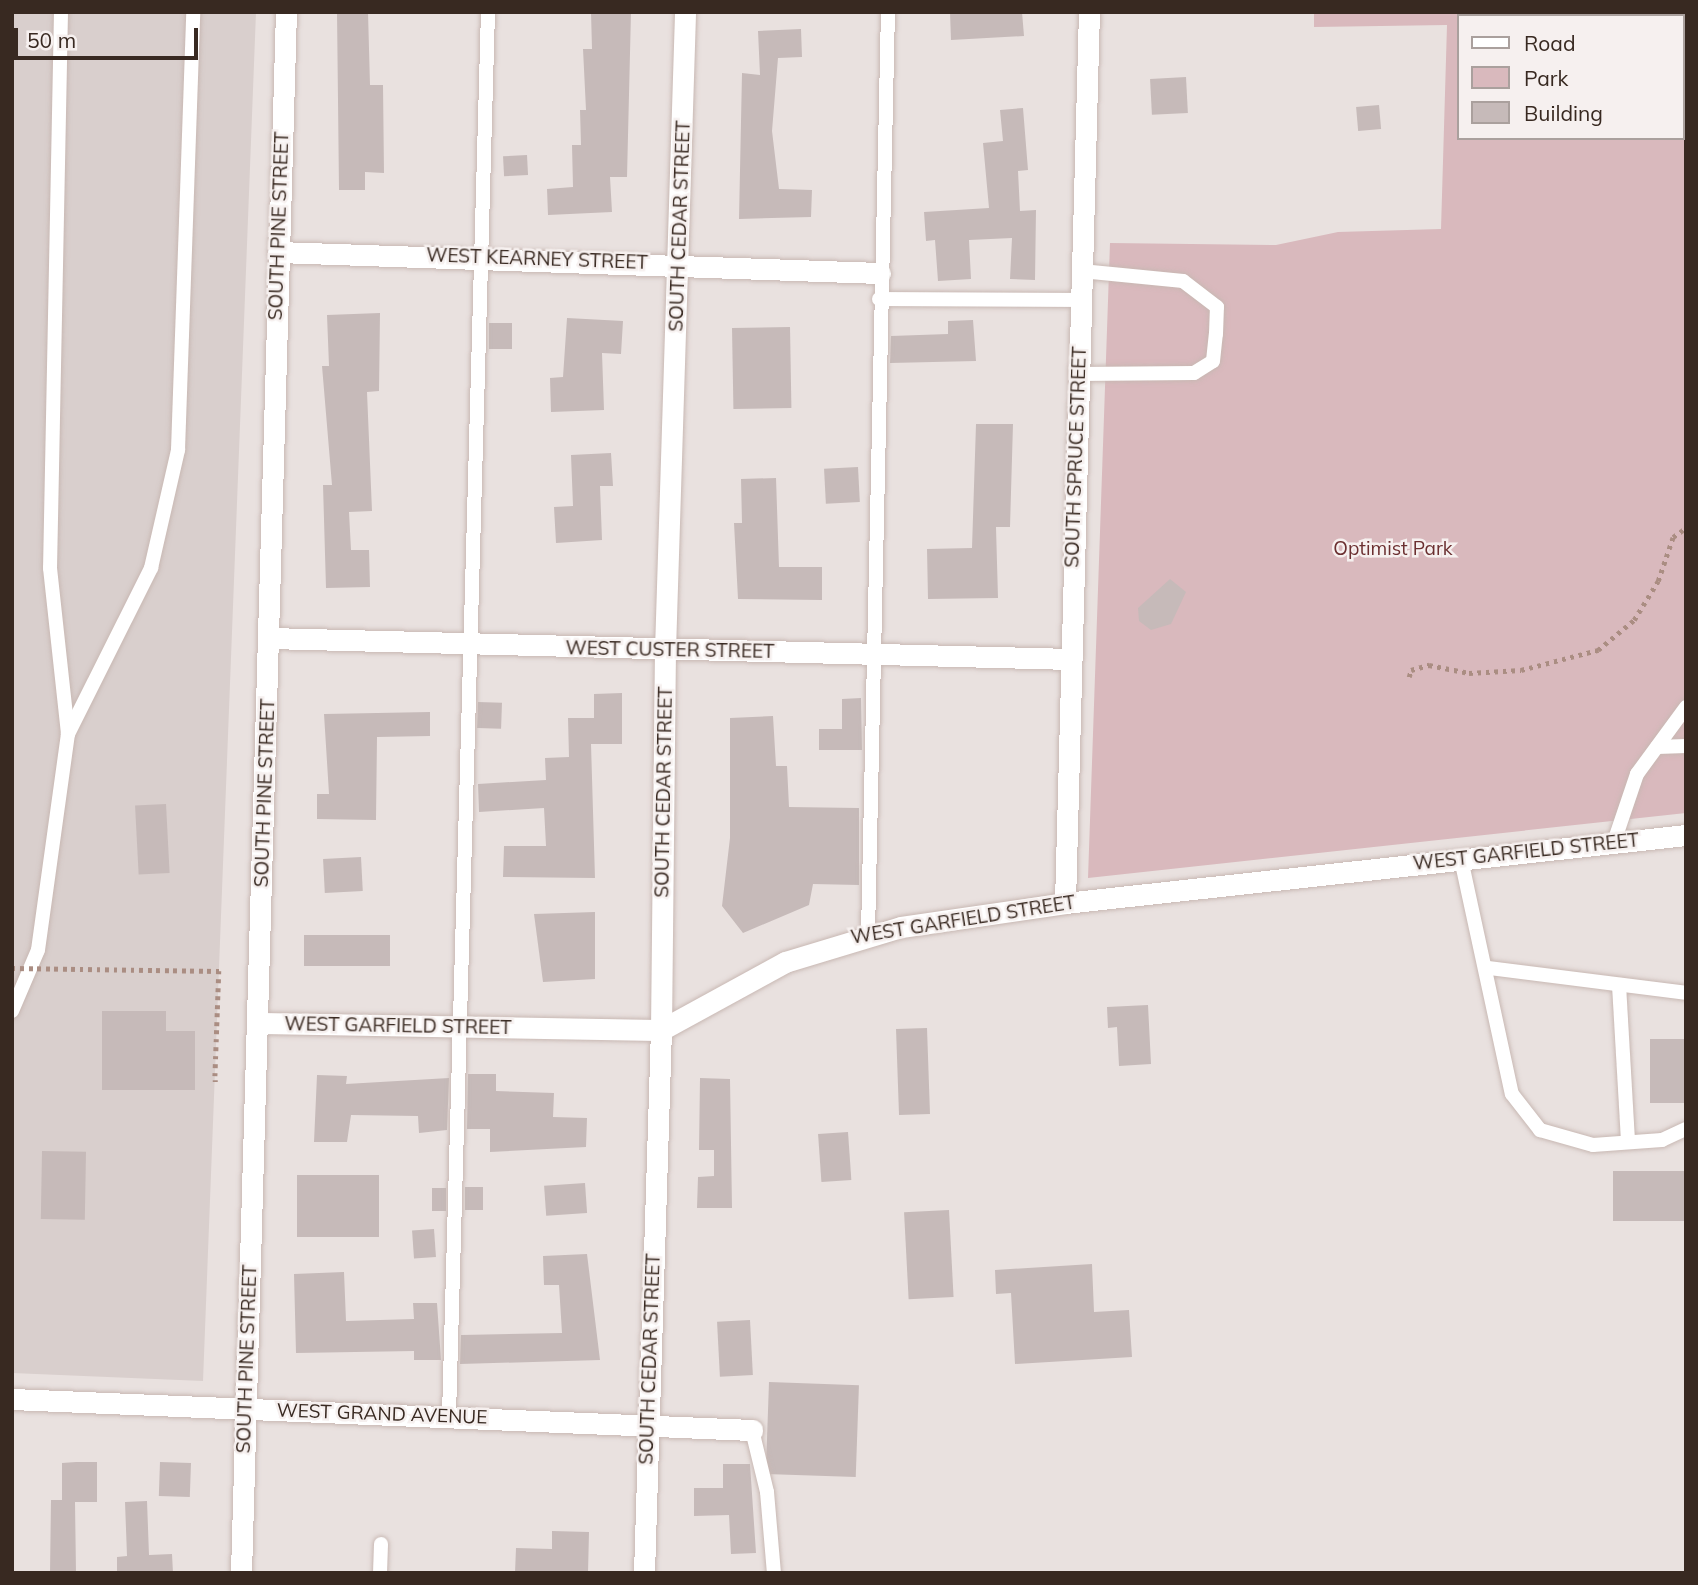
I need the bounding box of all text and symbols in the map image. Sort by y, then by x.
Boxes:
scale bar [18,14,201,58]
legend [1456,14,1684,140]
text: 50 m [27,27,76,53]
text: Road [1524,30,1575,56]
text: Park [1524,65,1568,91]
text: Building [1524,100,1603,126]
street label: SOUTH CEDAR STREET [665,120,695,332]
street label: SOUTH PINE STREET [264,131,294,321]
street label: WEST KEARNEY STREET [426,244,648,274]
street label: SOUTH SPRUCE STREET [1061,346,1091,568]
park label: Optimist Park [1333,538,1453,560]
street label: WEST CUSTER STREET [565,637,775,663]
street label: SOUTH CEDAR STREET [651,686,677,898]
street label: SOUTH PINE STREET [250,698,280,888]
street label: WEST GARFIELD STREET [1412,829,1640,875]
street label: WEST GARFIELD STREET [849,891,1077,949]
street label: WEST GARFIELD STREET [284,1013,512,1039]
street label: SOUTH CEDAR STREET [635,1253,665,1465]
street label: SOUTH PINE STREET [232,1264,262,1454]
street label: WEST GRAND AVENUE [276,1399,488,1429]

